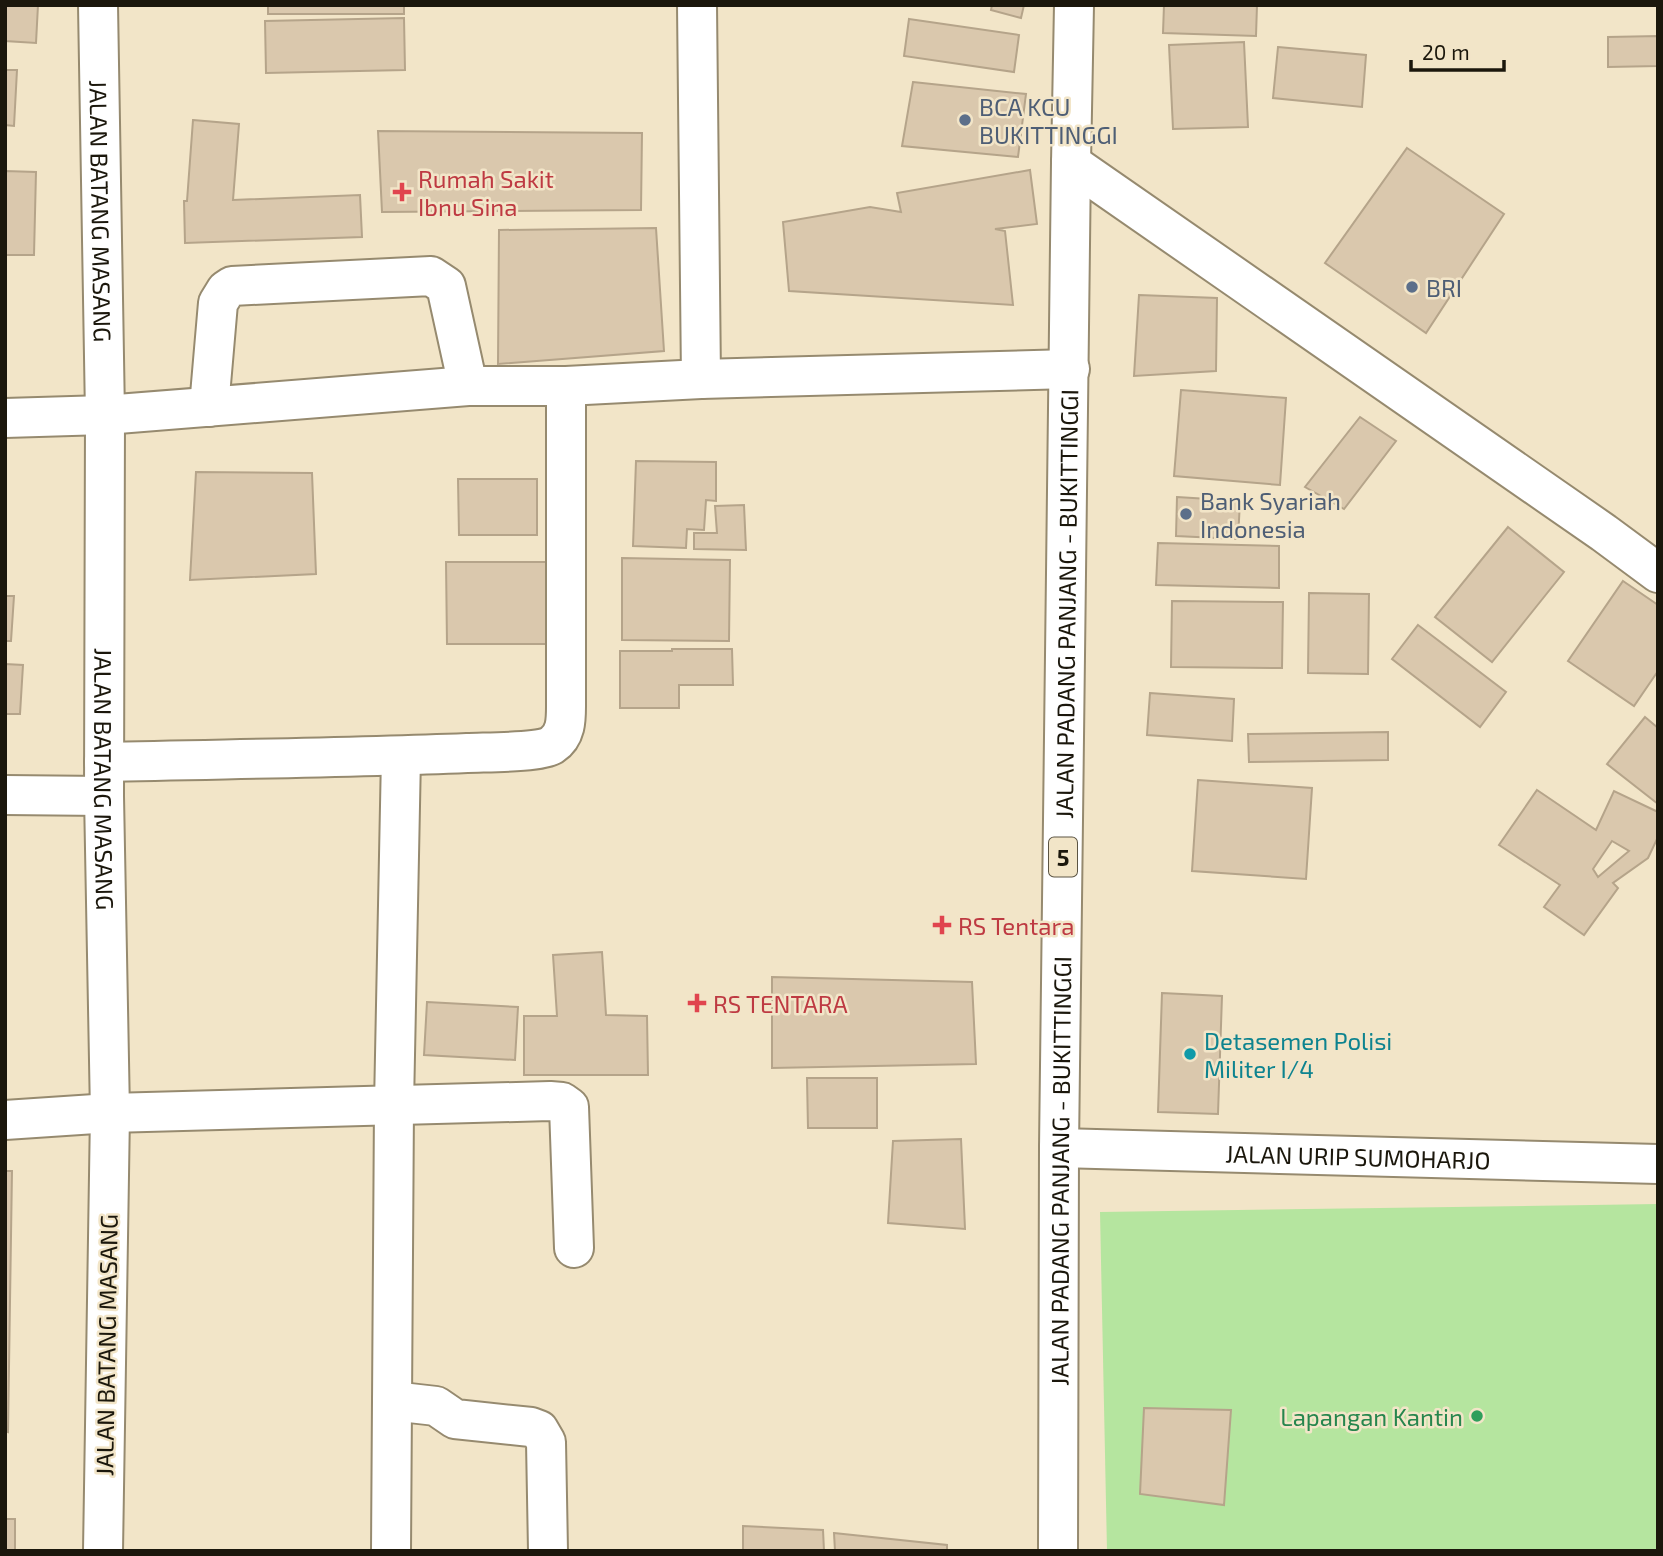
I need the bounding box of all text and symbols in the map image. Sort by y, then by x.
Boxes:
scale bar [1411,28,1504,72]
text: 20 m [1422,39,1470,64]
street label: JALAN BATANG MASANG [85,80,118,342]
place label: BCA KCU BUKITTINGGI [979,92,1118,149]
marker: BCA KCU BUKITTINGGI [957,112,973,128]
place label: Rumah Sakit Ibnu Sina [418,164,554,221]
marker: Rumah Sakit Ibnu Sina [392,182,412,202]
place label: BRI [1426,273,1462,302]
marker: BRI [1404,279,1420,295]
street label: JALAN PADANG PANJANG - BUKITTINGGI [1049,389,1083,819]
place label: Bank Syariah Indonesia [1200,486,1341,543]
marker: Bank Syariah Indonesia [1178,506,1194,522]
street label: JALAN BATANG MASANG [89,648,121,910]
road number: 5 [1049,838,1077,876]
place label: RS Tentara [958,911,1074,940]
marker: RS Tentara [932,915,952,935]
street label: JALAN PADANG PANJANG - BUKITTINGGI [1044,956,1076,1386]
place label: RS TENTARA [713,989,848,1018]
marker: RS TENTARA [687,993,707,1013]
place label: Detasemen Polisi Militer I/4 [1204,1026,1392,1083]
marker: Detasemen Polisi Militer I/4 [1182,1046,1198,1062]
street label: JALAN URIP SUMOHARJO [1225,1138,1491,1174]
street label: JALAN BATANG MASANG [89,1214,123,1476]
place label: Lapangan Kantin [1280,1402,1463,1431]
marker: Lapangan Kantin [1469,1408,1485,1424]

